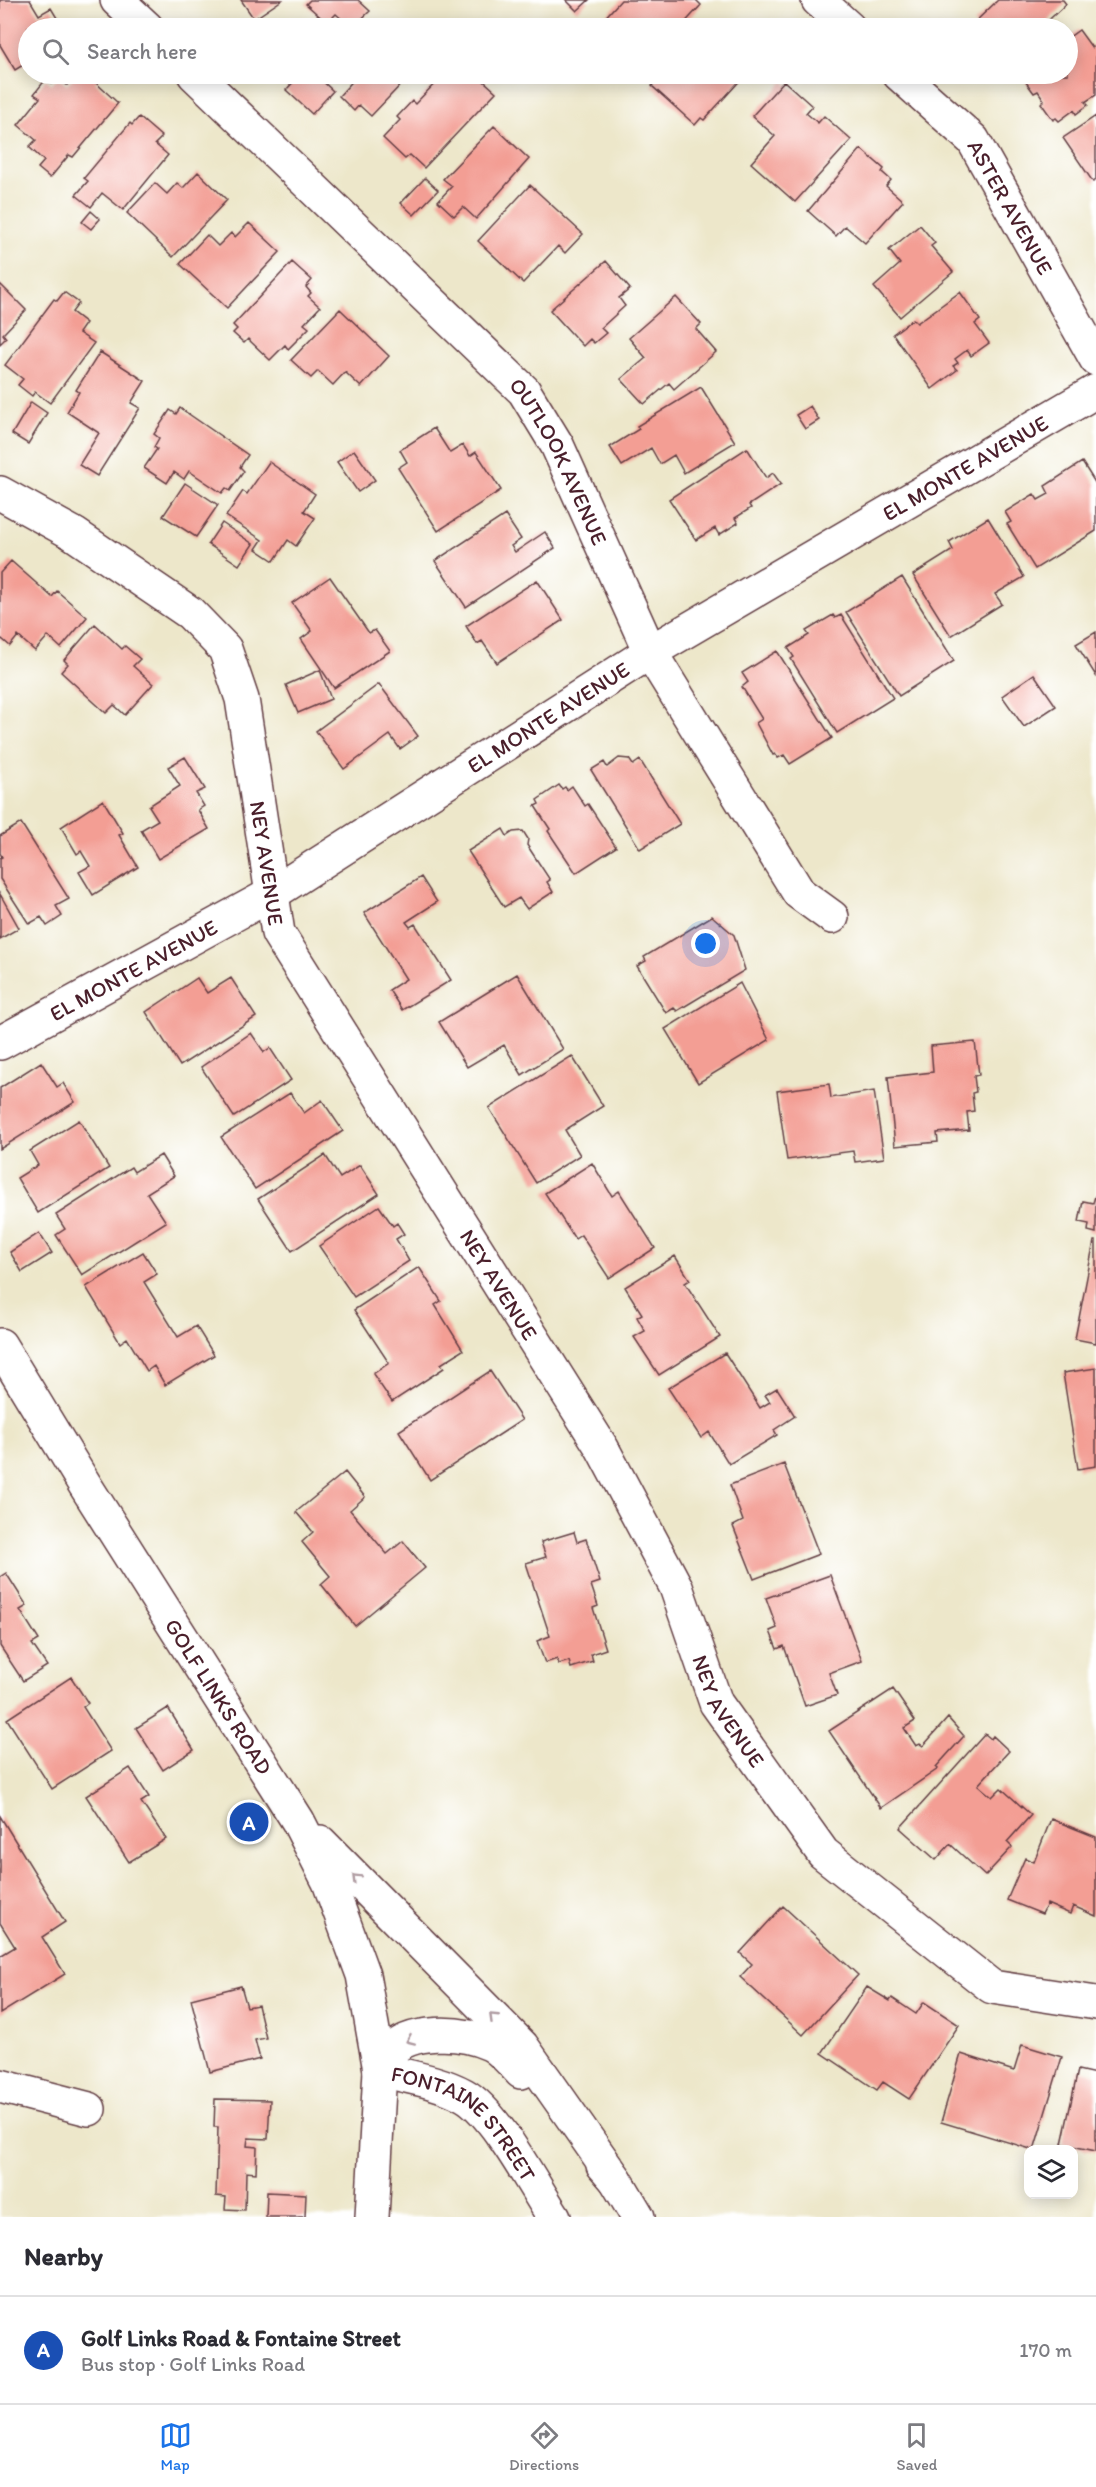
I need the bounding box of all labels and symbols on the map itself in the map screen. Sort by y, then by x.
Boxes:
street label: ASTER AVENUE [962,135,1059,279]
street label: OUTLOOK AVENUE [504,372,613,549]
street label: EL MONTE AVENUE [878,409,1053,527]
street label: EL MONTE AVENUE [462,656,635,779]
street label: NEY AVENUE [244,799,290,927]
street label: EL MONTE AVENUE [45,914,222,1027]
your location [691,929,720,958]
street label: NEY AVENUE [454,1224,544,1345]
street label: GOLF LINKS ROAD [159,1613,278,1780]
street label: NEY AVENUE [686,1651,770,1773]
pin: A [230,1800,268,1844]
one-way arrow [352,1874,362,1885]
one-way arrow [489,2013,500,2024]
one-way arrow [405,2032,416,2044]
street label: FONTAINE STREET [389,2060,542,2187]

